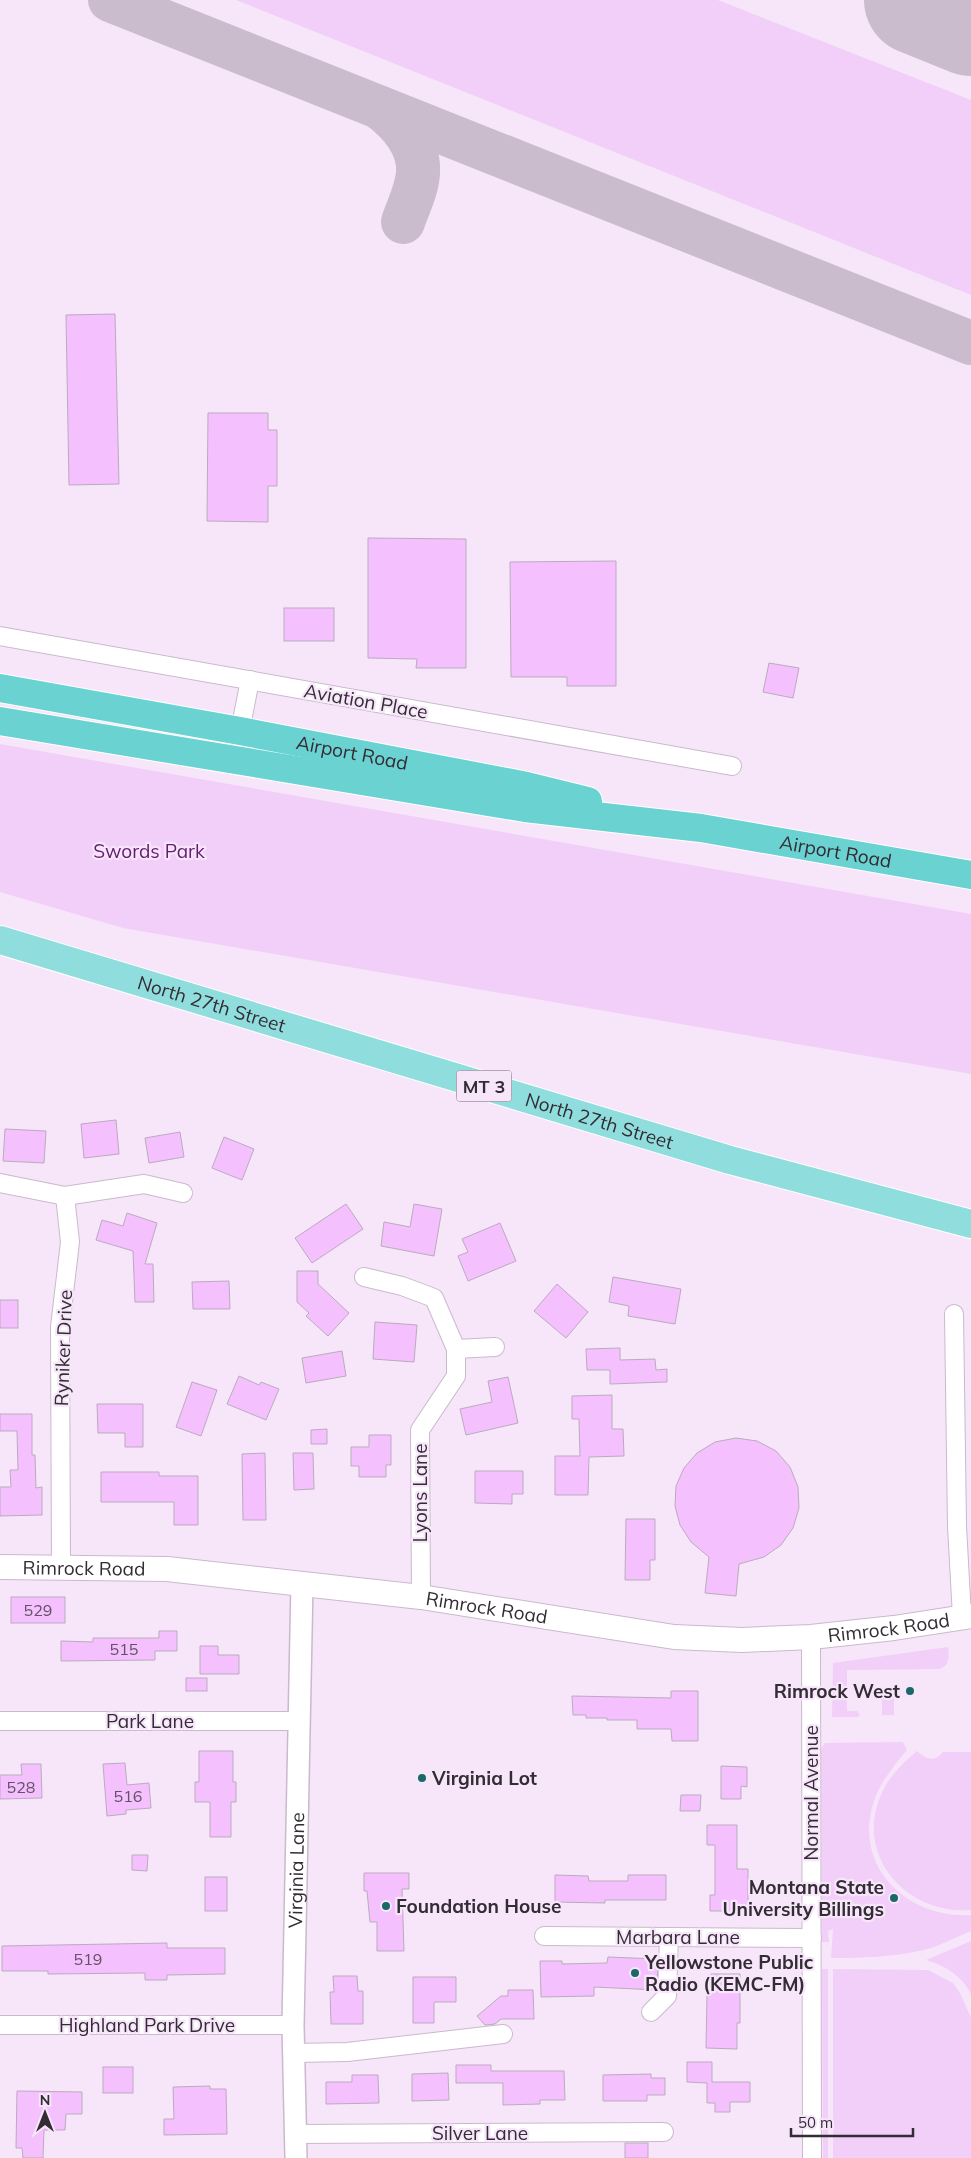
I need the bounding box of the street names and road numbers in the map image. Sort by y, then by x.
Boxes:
street label: Aviation Place [302,678,430,724]
street label: Airport Road [294,730,410,775]
street label: Airport Road [778,830,894,873]
street label: North 27th Street [135,970,289,1037]
road number: MT 3 [456,1070,512,1102]
street label: North 27th Street [522,1087,677,1154]
street label: Ryniker Drive [49,1289,77,1407]
street label: Lyons Lane [408,1443,432,1543]
street label: Rimrock Road [22,1555,146,1581]
street label: Rimrock Road [424,1586,549,1629]
street label: Rimrock Road [826,1608,951,1647]
street label: Park Lane [106,1709,194,1733]
street label: Normal Avenue [799,1725,823,1861]
street label: Virginia Lane [283,1812,309,1928]
street label: Marbara Lane [616,1925,740,1949]
street label: Highland Park Drive [59,2013,235,2037]
street label: Silver Lane [432,2121,528,2145]

